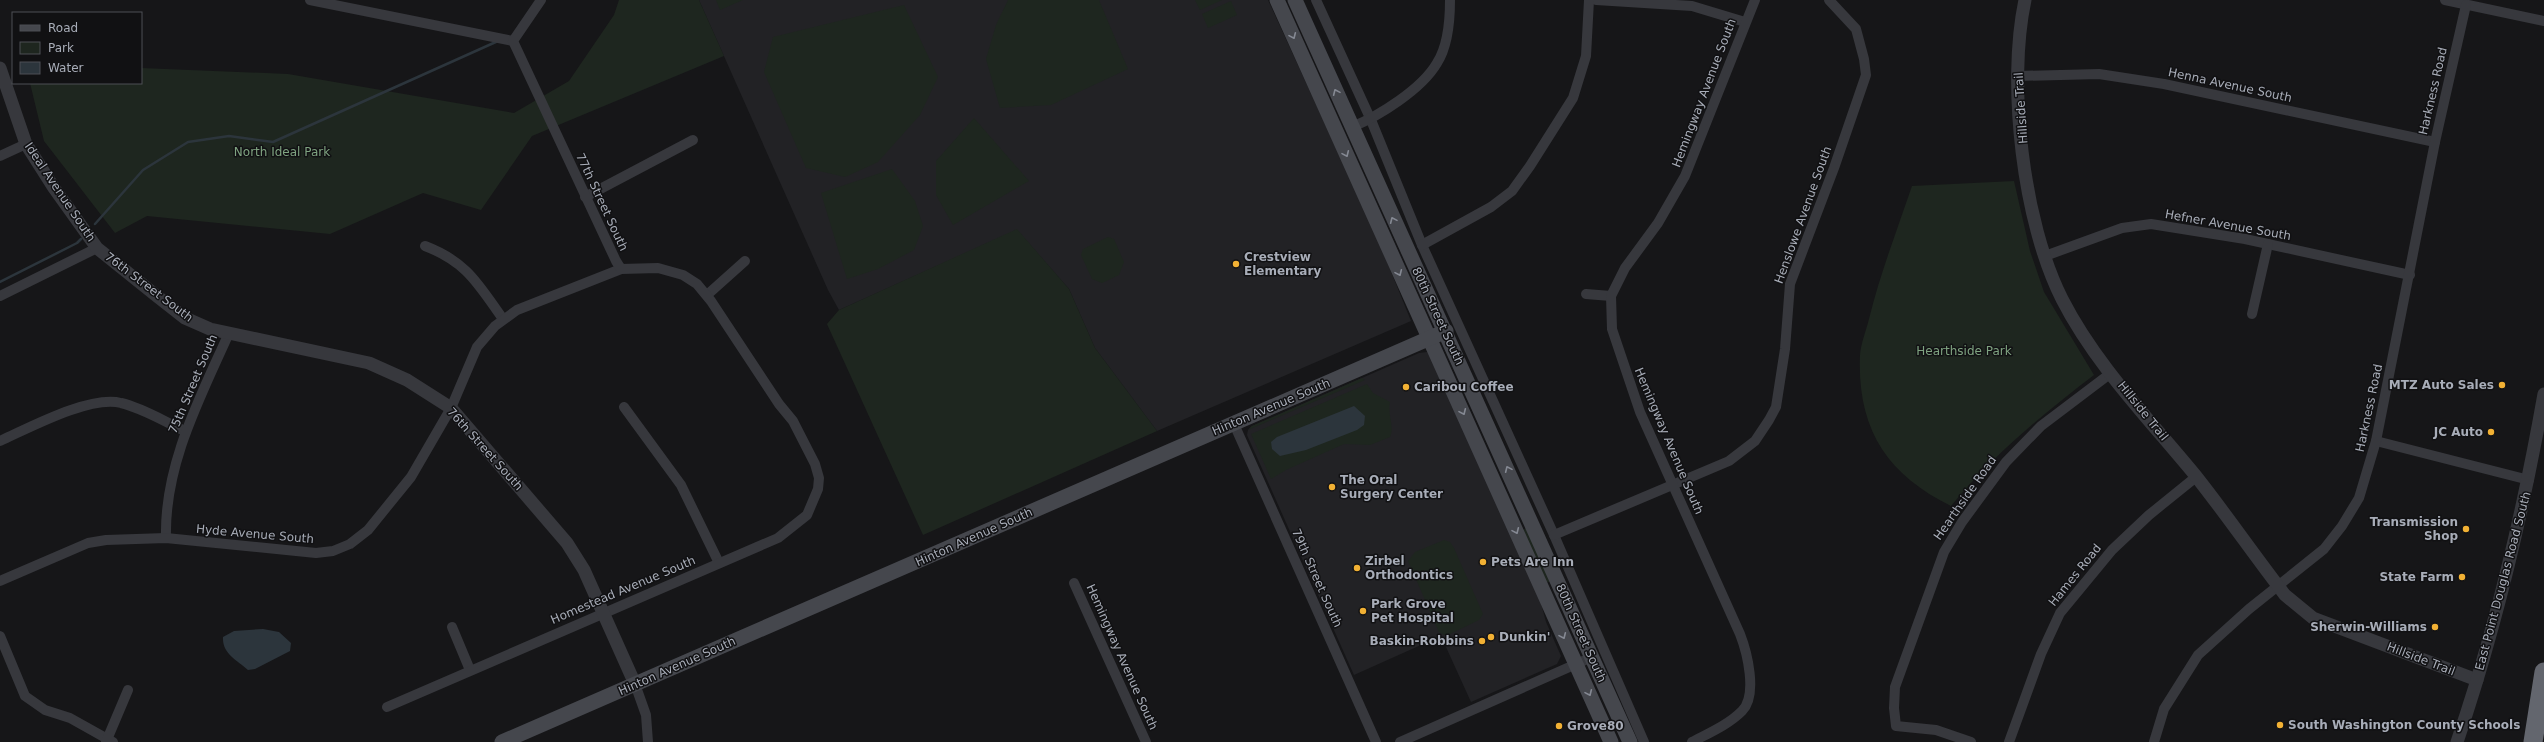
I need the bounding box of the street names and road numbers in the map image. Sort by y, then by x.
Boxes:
street label: Hemingway Avenue South [1669,17,1739,169]
street label: Harkness Road [2416,46,2450,136]
street label: Henna Avenue South [2167,65,2293,105]
street label: Hillside Trail [2012,72,2030,144]
street label: Ideal Avenue South [22,140,98,244]
street label: Henslowe Avenue South [1772,144,1834,286]
street label: 77th Street South [573,151,631,253]
street label: Hefner Avenue South [2164,207,2292,243]
street label: 76th Street South [102,249,196,325]
street label: 80th Street South [1409,265,1467,367]
street label: 75th Street South [166,332,220,436]
street label: Harkness Road [2353,363,2385,453]
street label: Hemingway Avenue South [1632,366,1706,516]
street label: Hinton Avenue South [1210,376,1332,438]
street label: Hillside Trail [2115,379,2171,443]
street label: 76th Street South [444,405,526,493]
street label: Hearthside Road [1931,453,1999,543]
street label: East Point Douglas Road South [2472,490,2534,672]
street label: Hinton Avenue South [913,505,1035,569]
street label: Hyde Avenue South [196,522,314,546]
street label: 79th Street South [1289,526,1345,630]
street label: Hames Road [2046,541,2104,609]
street label: Homestead Avenue South [549,553,697,627]
street label: 80th Street South [1553,581,1609,685]
street label: Hemingway Avenue South [1083,582,1161,732]
street label: Hinton Avenue South [616,634,738,698]
street label: Hillside Trail [2385,640,2457,678]

